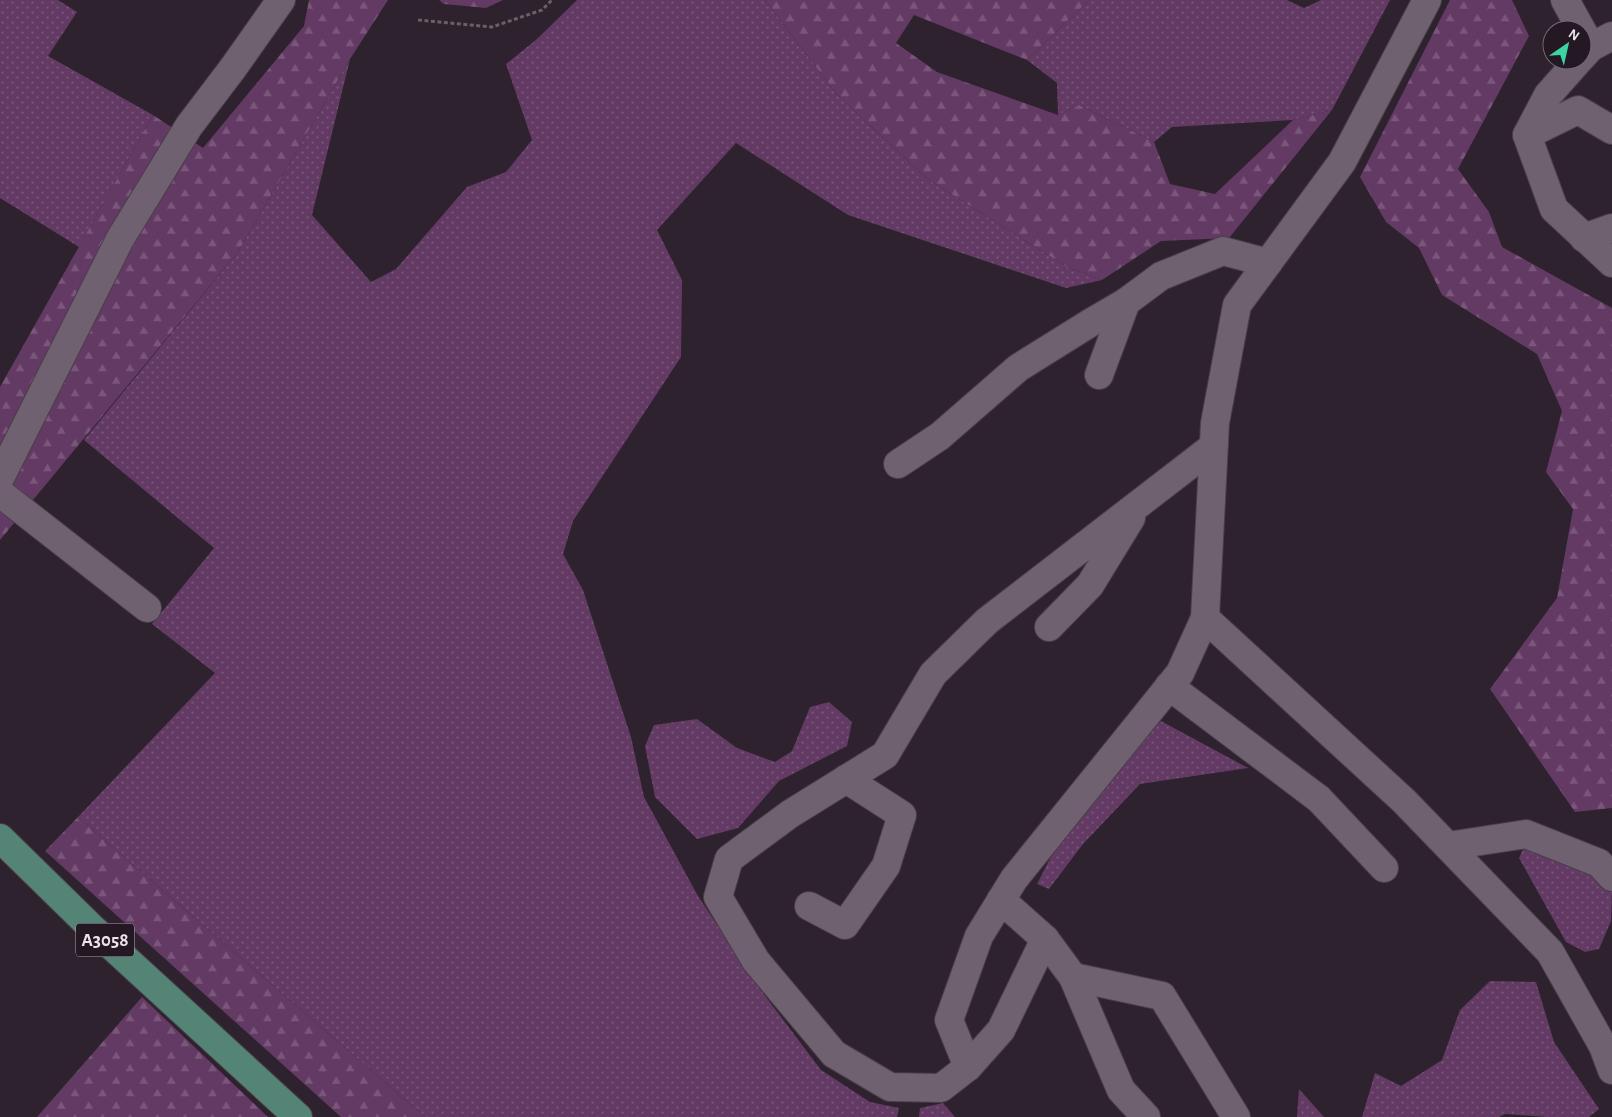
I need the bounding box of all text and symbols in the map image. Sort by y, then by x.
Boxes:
north arrow [1542,20,1592,70]
text: N [1566,27,1582,44]
road number: A3058 [76,924,134,956]

